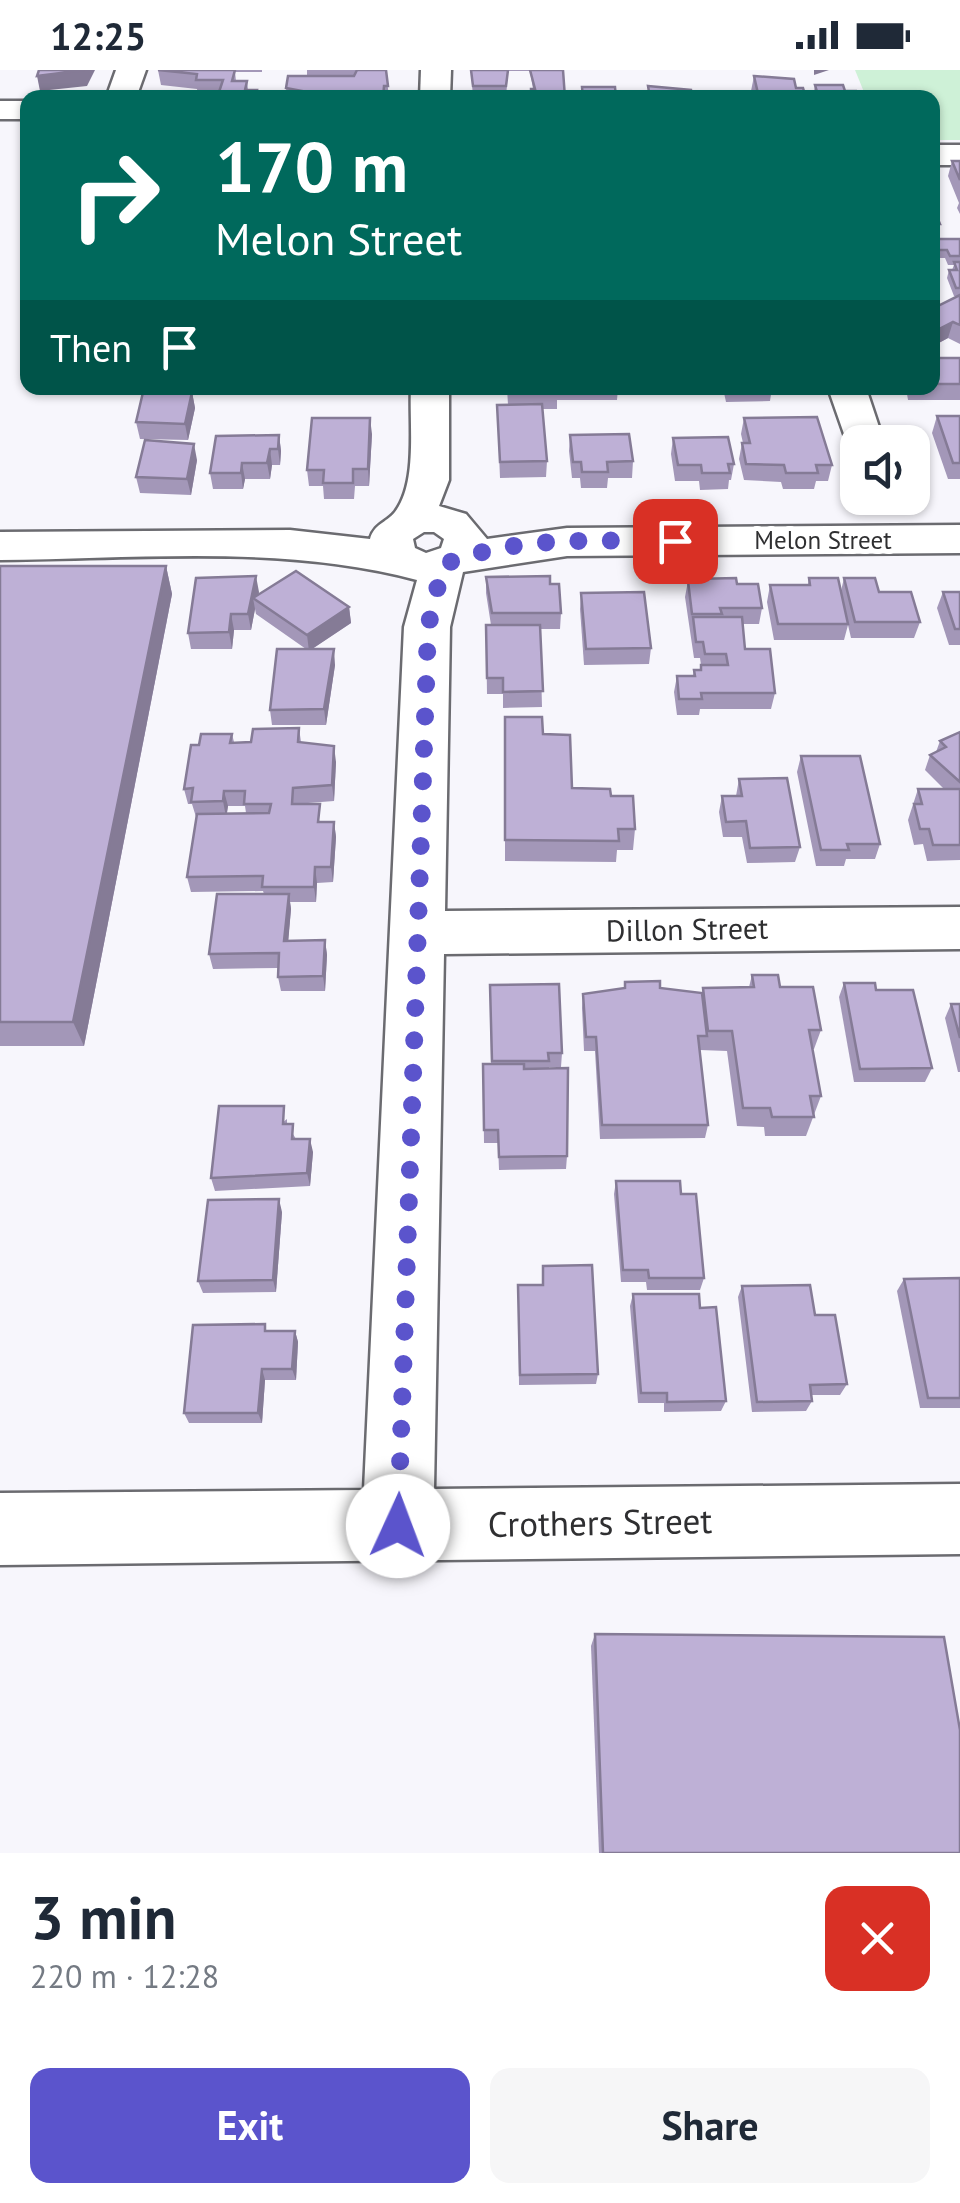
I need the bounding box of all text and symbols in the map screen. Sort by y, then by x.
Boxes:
text: 12:25 [50,11,146,60]
text: 170 m [215,121,408,211]
icon: right [50,130,180,260]
text: Melon Street [215,209,462,267]
icon: arrive [152,320,207,375]
text: Then [50,323,132,372]
map controls [840,425,930,515]
button: sound [840,425,930,515]
pin [633,499,718,584]
icon: arrive [648,514,703,569]
street label: Melon Street [754,524,892,556]
street label: Dillon Street [605,908,768,949]
position arrow [346,1474,450,1578]
street label: Crothers Street [487,1497,713,1547]
text: 3 min [30,1878,176,1956]
button: close [825,1886,930,1991]
text: 220 m · 12:28 [30,1955,219,1997]
button: Exit [30,2068,470,2183]
button: Share [490,2068,930,2183]

